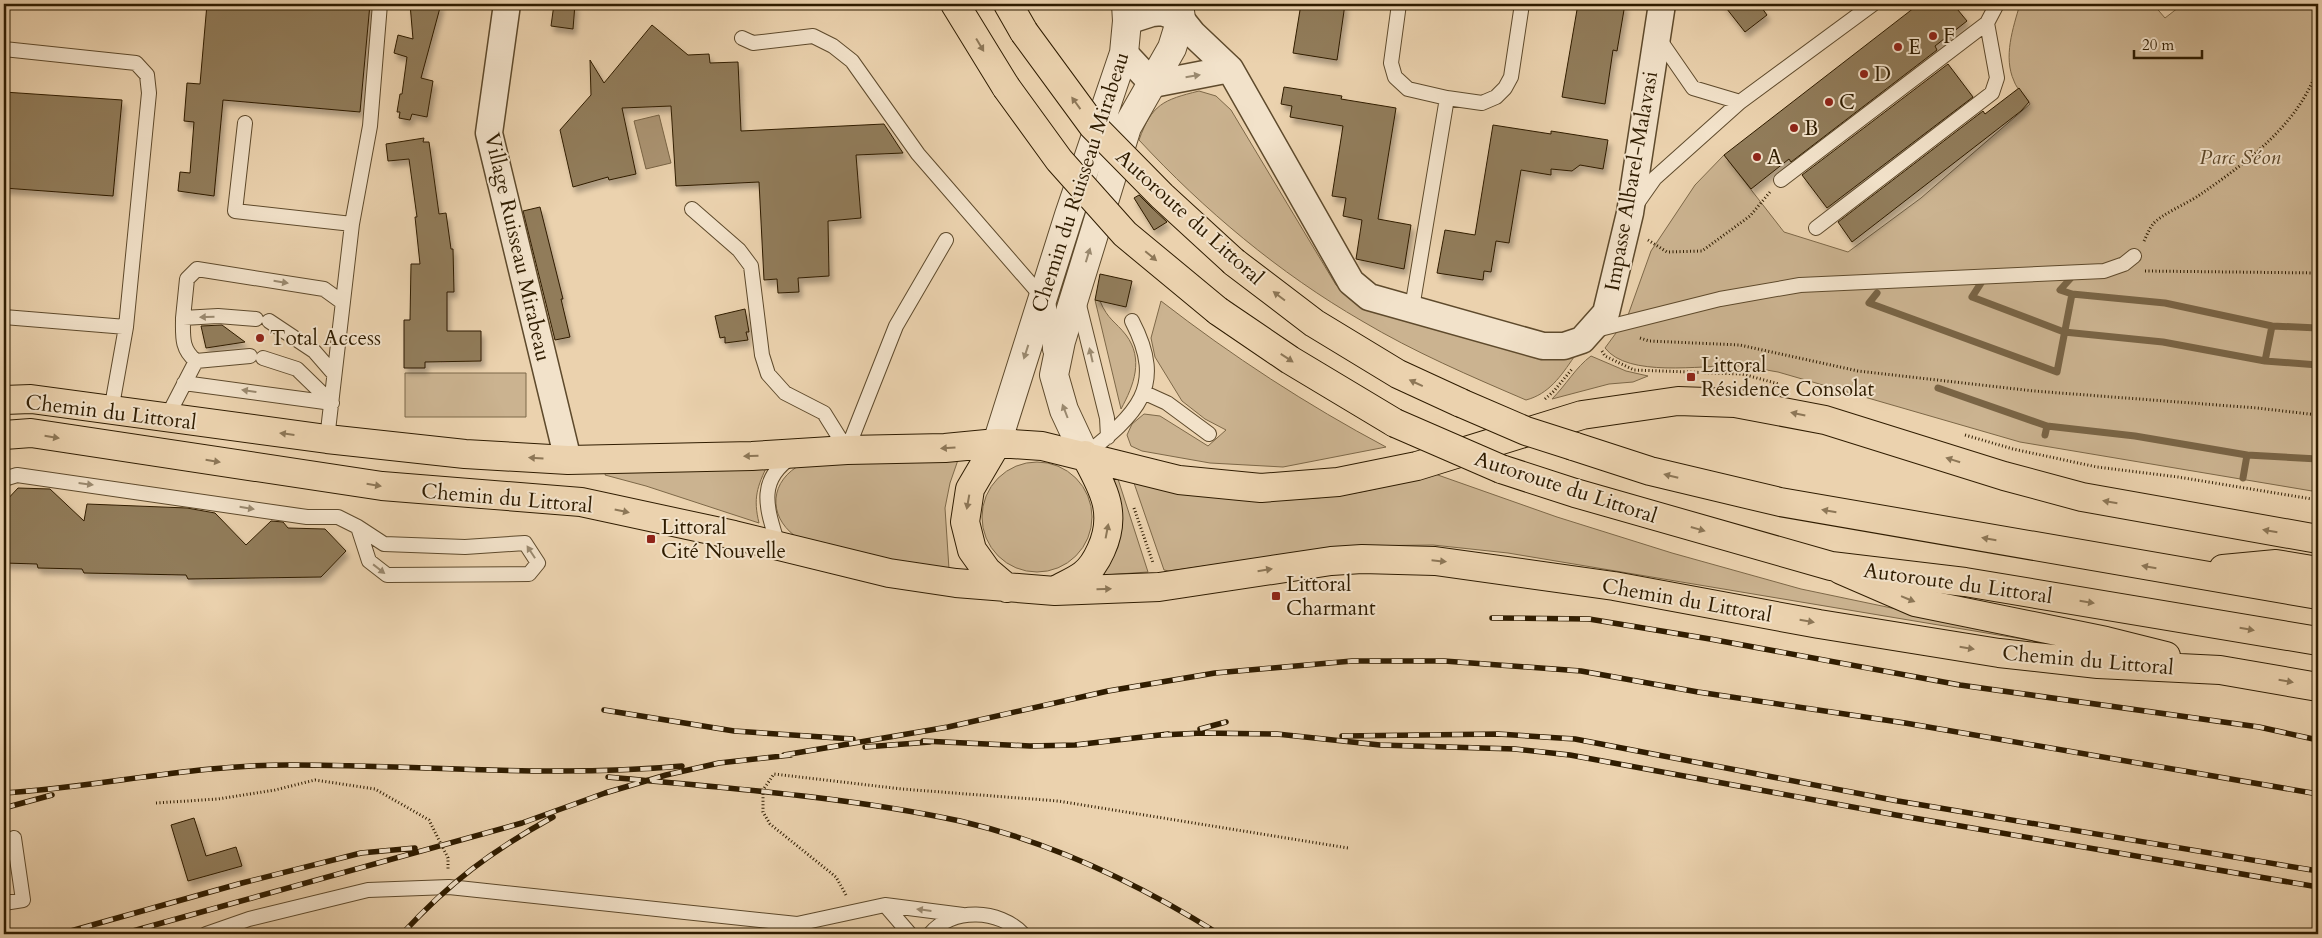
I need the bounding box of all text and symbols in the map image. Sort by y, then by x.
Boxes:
place label: F [1943,22,1955,51]
scale bar [2134,28,2202,60]
marker: F [1927,30,1939,42]
place label: E [1908,33,1921,62]
text: 20 m [2142,35,2174,55]
one-way arrow [976,39,985,52]
marker: E [1892,41,1904,53]
street label: Chemin du Ruisseau Mirabeau [1025,48,1136,316]
place label: D [1874,60,1891,89]
marker: D [1858,68,1870,80]
street label: Impasse Albarel-Malavasi [1598,69,1665,293]
one-way arrow [1185,71,1201,79]
place label: C [1839,88,1855,117]
one-way arrow [1071,96,1081,110]
marker: C [1823,96,1835,108]
place label: B [1804,114,1818,143]
marker: B [1788,122,1800,134]
street label: Village Ruisseau Mirabeau [477,130,558,364]
street label: Autoroute du Littoral [1109,143,1270,292]
place label: A [1767,143,1782,172]
park label: Parc Séon [2199,143,2281,172]
marker: A [1751,151,1763,163]
one-way arrow [1084,247,1092,262]
one-way arrow [1145,250,1157,262]
one-way arrow [274,278,290,286]
one-way arrow [1273,291,1286,302]
one-way arrow [199,313,215,321]
place label: Total Access [270,324,381,353]
marker: Total Access [254,332,266,344]
one-way arrow [1022,344,1029,359]
one-way arrow [1087,347,1095,362]
place label: Littoral Résidence Consolat [1701,351,1875,404]
one-way arrow [1281,353,1294,363]
marker: Littoral Résidence Consolat [1685,371,1697,383]
one-way arrow [1409,378,1423,386]
one-way arrow [240,387,256,395]
street label: Chemin du Littoral [24,388,198,437]
one-way arrow [1061,403,1069,418]
one-way arrow [1790,410,1805,418]
one-way arrow [279,430,295,438]
one-way arrow [45,433,61,441]
one-way arrow [940,444,956,452]
street label: Autoroute du Littoral [1471,444,1661,531]
one-way arrow [742,452,758,460]
one-way arrow [528,454,544,462]
one-way arrow [1946,456,1961,463]
one-way arrow [205,457,221,465]
one-way arrow [1663,472,1678,480]
street label: Chemin du Littoral [420,477,594,520]
one-way arrow [79,480,95,488]
one-way arrow [366,481,382,489]
one-way arrow [964,495,972,511]
one-way arrow [2102,498,2118,506]
one-way arrow [240,504,256,512]
one-way arrow [614,507,630,515]
one-way arrow [1821,507,1837,515]
place label: Littoral Cité Nouvelle [661,513,786,566]
one-way arrow [1104,522,1112,538]
one-way arrow [1691,525,1706,533]
one-way arrow [2262,526,2278,534]
marker: Littoral Cité Nouvelle [645,533,657,545]
one-way arrow [1981,535,1997,543]
one-way arrow [526,545,536,559]
street label: Autoroute du Littoral [1862,556,2054,611]
one-way arrow [1432,557,1448,565]
one-way arrow [2141,562,2157,570]
one-way arrow [372,564,385,575]
one-way arrow [1257,566,1273,574]
place label: Littoral Charmant [1286,570,1376,623]
street label: Chemin du Littoral [1600,571,1774,630]
one-way arrow [1096,585,1112,593]
marker: Littoral Charmant [1270,590,1282,602]
one-way arrow [1901,595,1915,603]
one-way arrow [2080,598,2096,606]
one-way arrow [1799,618,1815,626]
one-way arrow [2240,625,2256,633]
street label: Chemin du Littoral [2001,639,2175,682]
one-way arrow [1960,644,1976,652]
one-way arrow [2278,677,2294,685]
one-way arrow [915,906,931,914]

